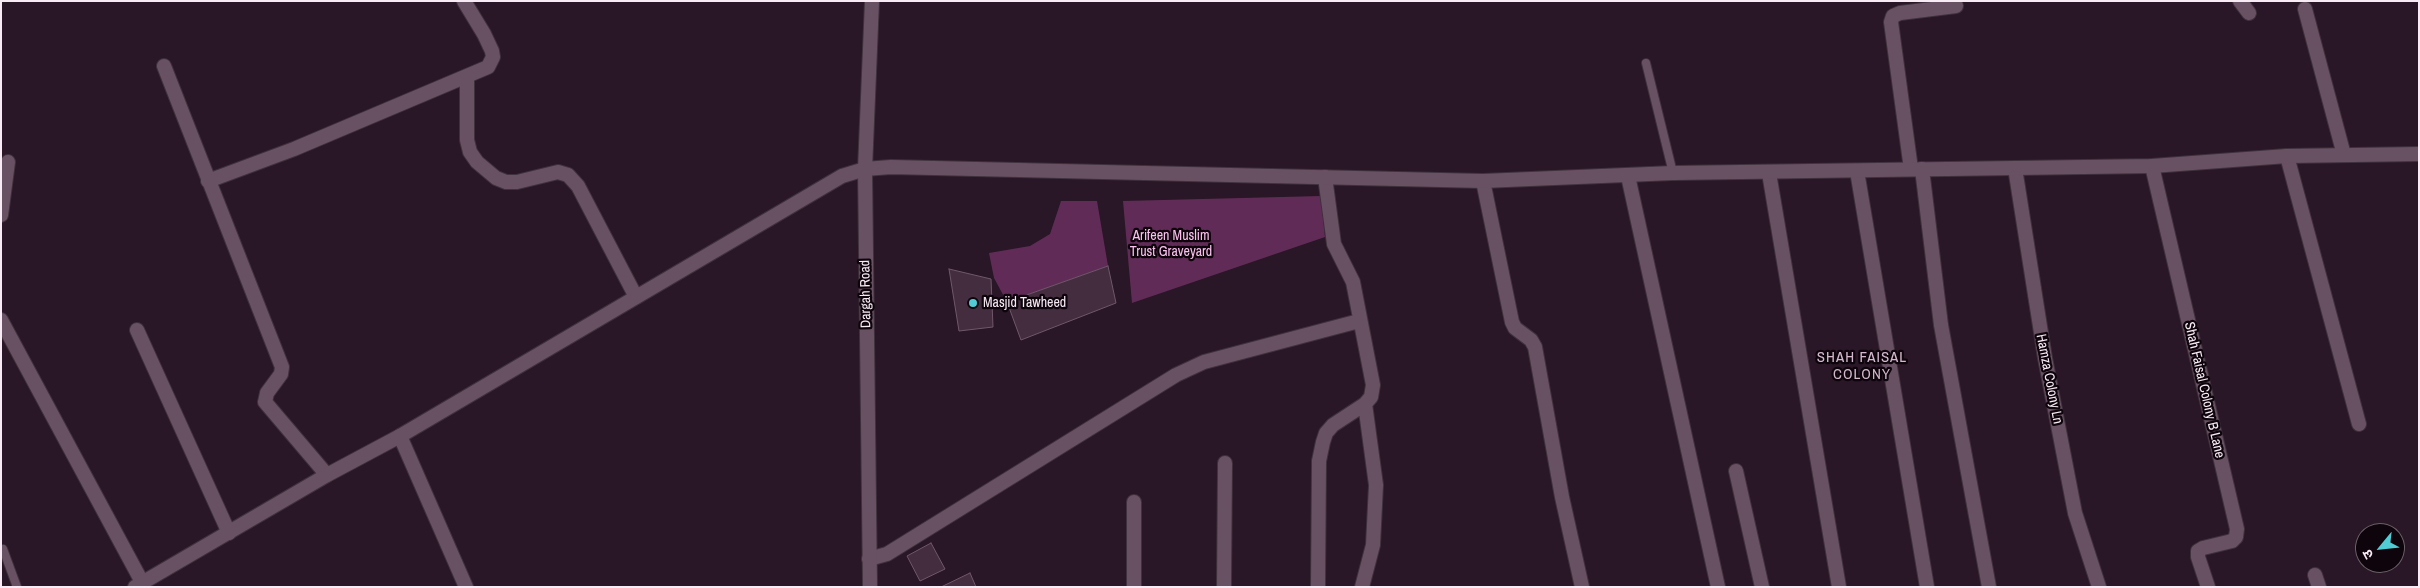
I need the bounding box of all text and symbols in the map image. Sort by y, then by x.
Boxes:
park label: Arifeen Muslim Trust Graveyard [1130,228,1212,260]
street label: Dargah Road [857,260,875,328]
place label: Masjid Tawheed [983,295,1066,311]
marker: Masjid Tawheed [967,297,979,309]
street label: Shah Faisal Colony B Lane [2180,320,2228,460]
street label: Hamza Colony Ln [2032,333,2066,425]
district label: SHAH FAISAL COLONY [1815,349,1909,384]
north arrow [2355,523,2405,573]
text: उ [2358,547,2378,562]

